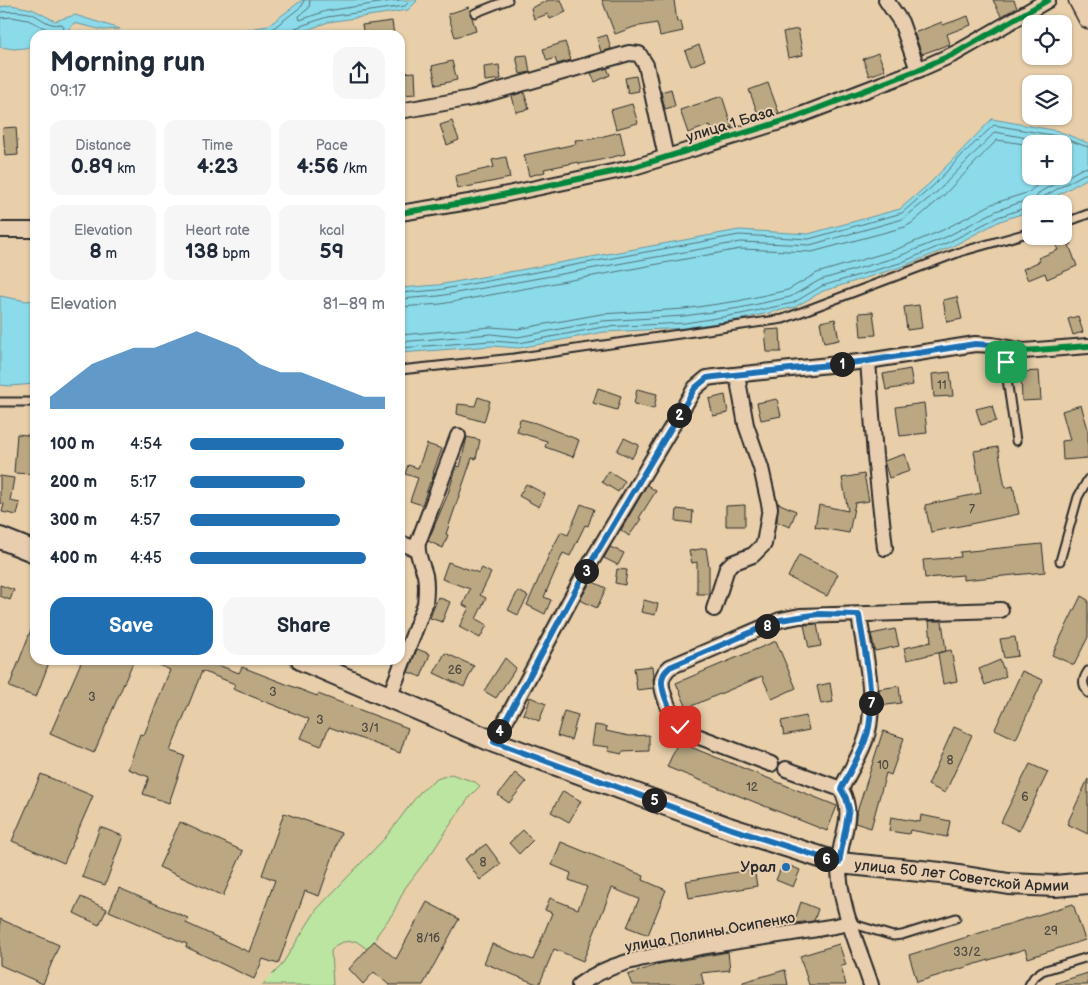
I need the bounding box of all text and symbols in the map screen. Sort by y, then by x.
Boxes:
map controls [1022,15,1072,245]
button: locate [1022,15,1072,65]
text: Morning run [50,46,205,79]
button: share [333,47,385,99]
button: layers [1022,75,1072,125]
text: 09:17 [50,82,86,101]
street label: улица 1 База [684,102,776,147]
button: + [1022,135,1072,185]
text: Distance [75,137,131,154]
text: Time [202,137,233,154]
text: Pace [316,137,348,154]
text: 0.89 [71,154,113,179]
text: 4:23 [197,154,238,179]
text: 4:56 [296,154,339,179]
text: km [113,160,136,177]
text: /km [339,160,367,177]
button: − [1022,195,1072,245]
text: Elevation [74,222,132,239]
text: Heart rate [185,222,250,239]
text: kcal [319,222,344,239]
text: 8 [89,239,102,264]
text: 138 [185,239,219,264]
text: 59 [320,239,344,264]
text: m [102,245,117,262]
text: bpm [219,245,250,262]
text: Elevation [50,295,117,314]
text: 81–89 m [323,295,385,314]
pin [985,341,1027,383]
icon: arrive [992,348,1020,376]
pin: 1 [830,352,854,376]
text: 1 [840,356,845,373]
house number: 11 [937,378,947,393]
pin: 2 [666,402,692,428]
text: 2 [675,407,684,424]
text: 100 m [50,435,95,454]
text: 4:54 [130,435,162,454]
text: 200 m [50,473,97,492]
text: 5:17 [130,473,156,492]
house number: 7 [969,502,975,517]
text: 300 m [50,511,97,530]
text: 4:57 [130,511,160,530]
text: 400 m [50,549,97,568]
text: 4:45 [130,549,162,568]
pin: 3 [574,558,598,584]
text: 3 [582,563,591,580]
button: Save [50,597,213,655]
button: Share [223,597,385,655]
pin: 8 [754,614,780,638]
text: 8 [763,618,772,635]
house number: 26 [448,663,462,678]
house number: 3 [269,685,277,700]
house number: 3 [88,690,96,705]
pin: 7 [858,690,884,716]
text: 7 [868,695,875,712]
pin [659,706,701,748]
house number: 3 [316,713,324,728]
icon: check [666,713,694,741]
pin: 4 [486,718,512,744]
house number: 3/1 [361,721,379,736]
text: 4 [495,723,504,740]
house number: 8 [947,753,954,768]
house number: 10 [877,758,889,773]
house number: 12 [746,780,758,795]
pin: 5 [642,788,666,812]
house number: 6 [1021,790,1029,805]
text: 5 [650,792,659,809]
pin: 6 [814,846,838,872]
text: 6 [822,851,831,868]
house number: 8 [480,855,487,870]
street label: улица 50 лет Советской Армии [854,856,1070,896]
place label: Урал [741,858,776,877]
marker: Урал [780,861,792,873]
street label: улица Полины Осипенко [624,908,797,957]
house number: 29 [1044,924,1058,939]
house number: 8/1б [416,931,440,946]
house number: 33/2 [953,945,981,960]

